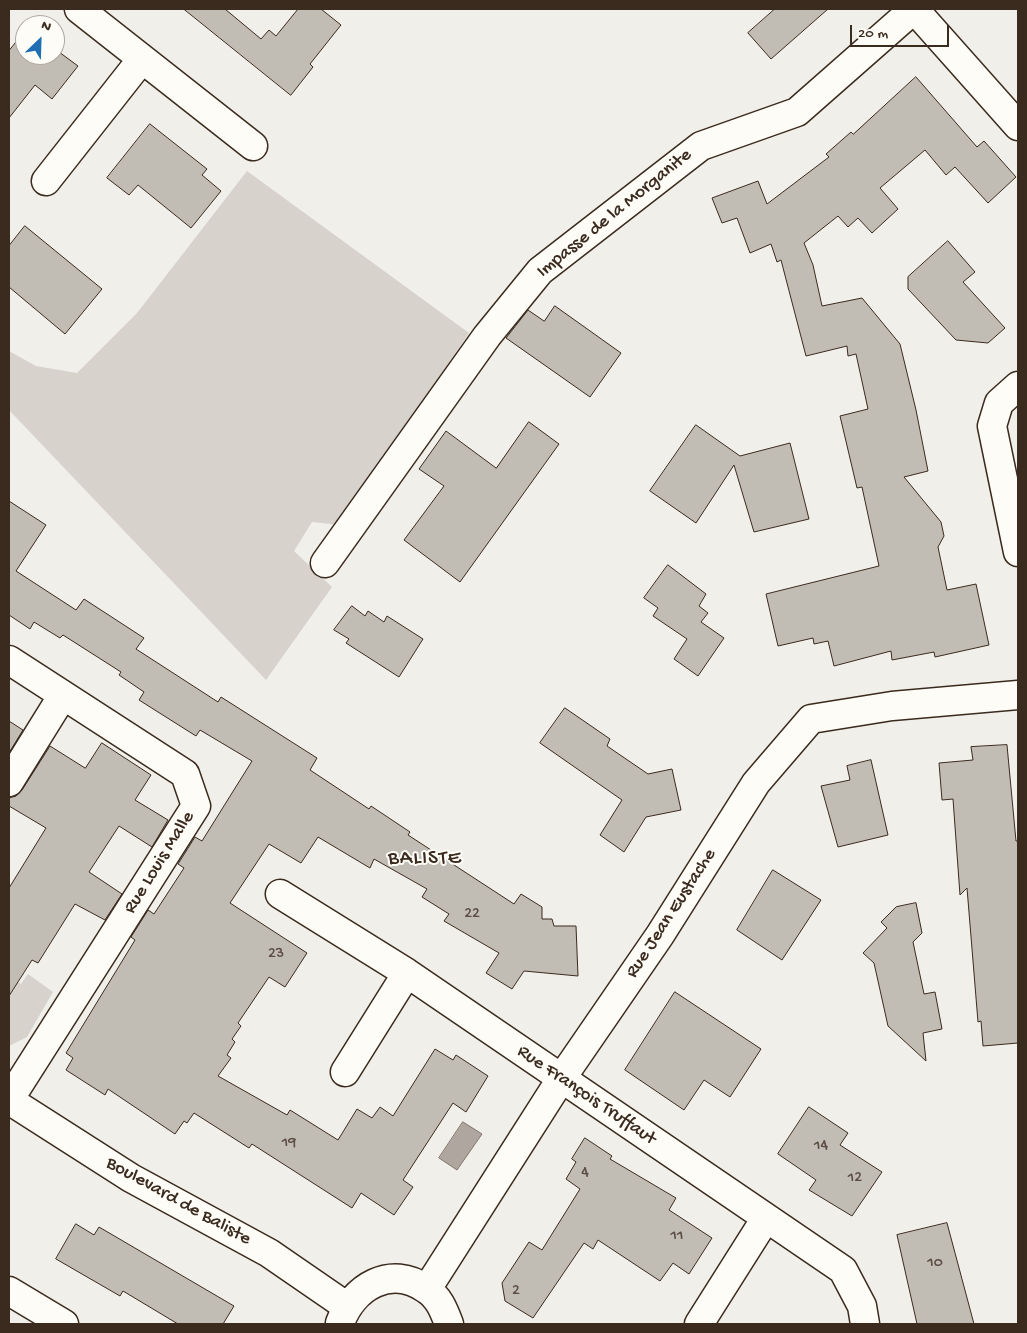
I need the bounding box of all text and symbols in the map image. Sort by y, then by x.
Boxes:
north arrow [15,15,65,65]
scale bar [852,15,951,47]
text: N [38,17,54,36]
text: 20 m [858,25,888,43]
street label: Impasse de la Morganite [533,144,697,284]
street label: Rue Louis Malle [119,808,201,918]
street label: Rue Jean Eustache [622,845,722,983]
district label: BALISTE [387,847,463,873]
house number: 22 [464,905,480,925]
house number: 23 [268,945,284,965]
street label: Rue François Truffaut [512,1041,660,1151]
house number: 19 [282,1134,296,1154]
house number: 14 [814,1137,828,1157]
street label: Boulevard de Baliste [101,1153,255,1251]
house number: 4 [581,1164,589,1184]
house number: 12 [848,1169,862,1189]
house number: 11 [671,1227,683,1247]
house number: 10 [927,1254,943,1274]
house number: 2 [512,1282,520,1302]

